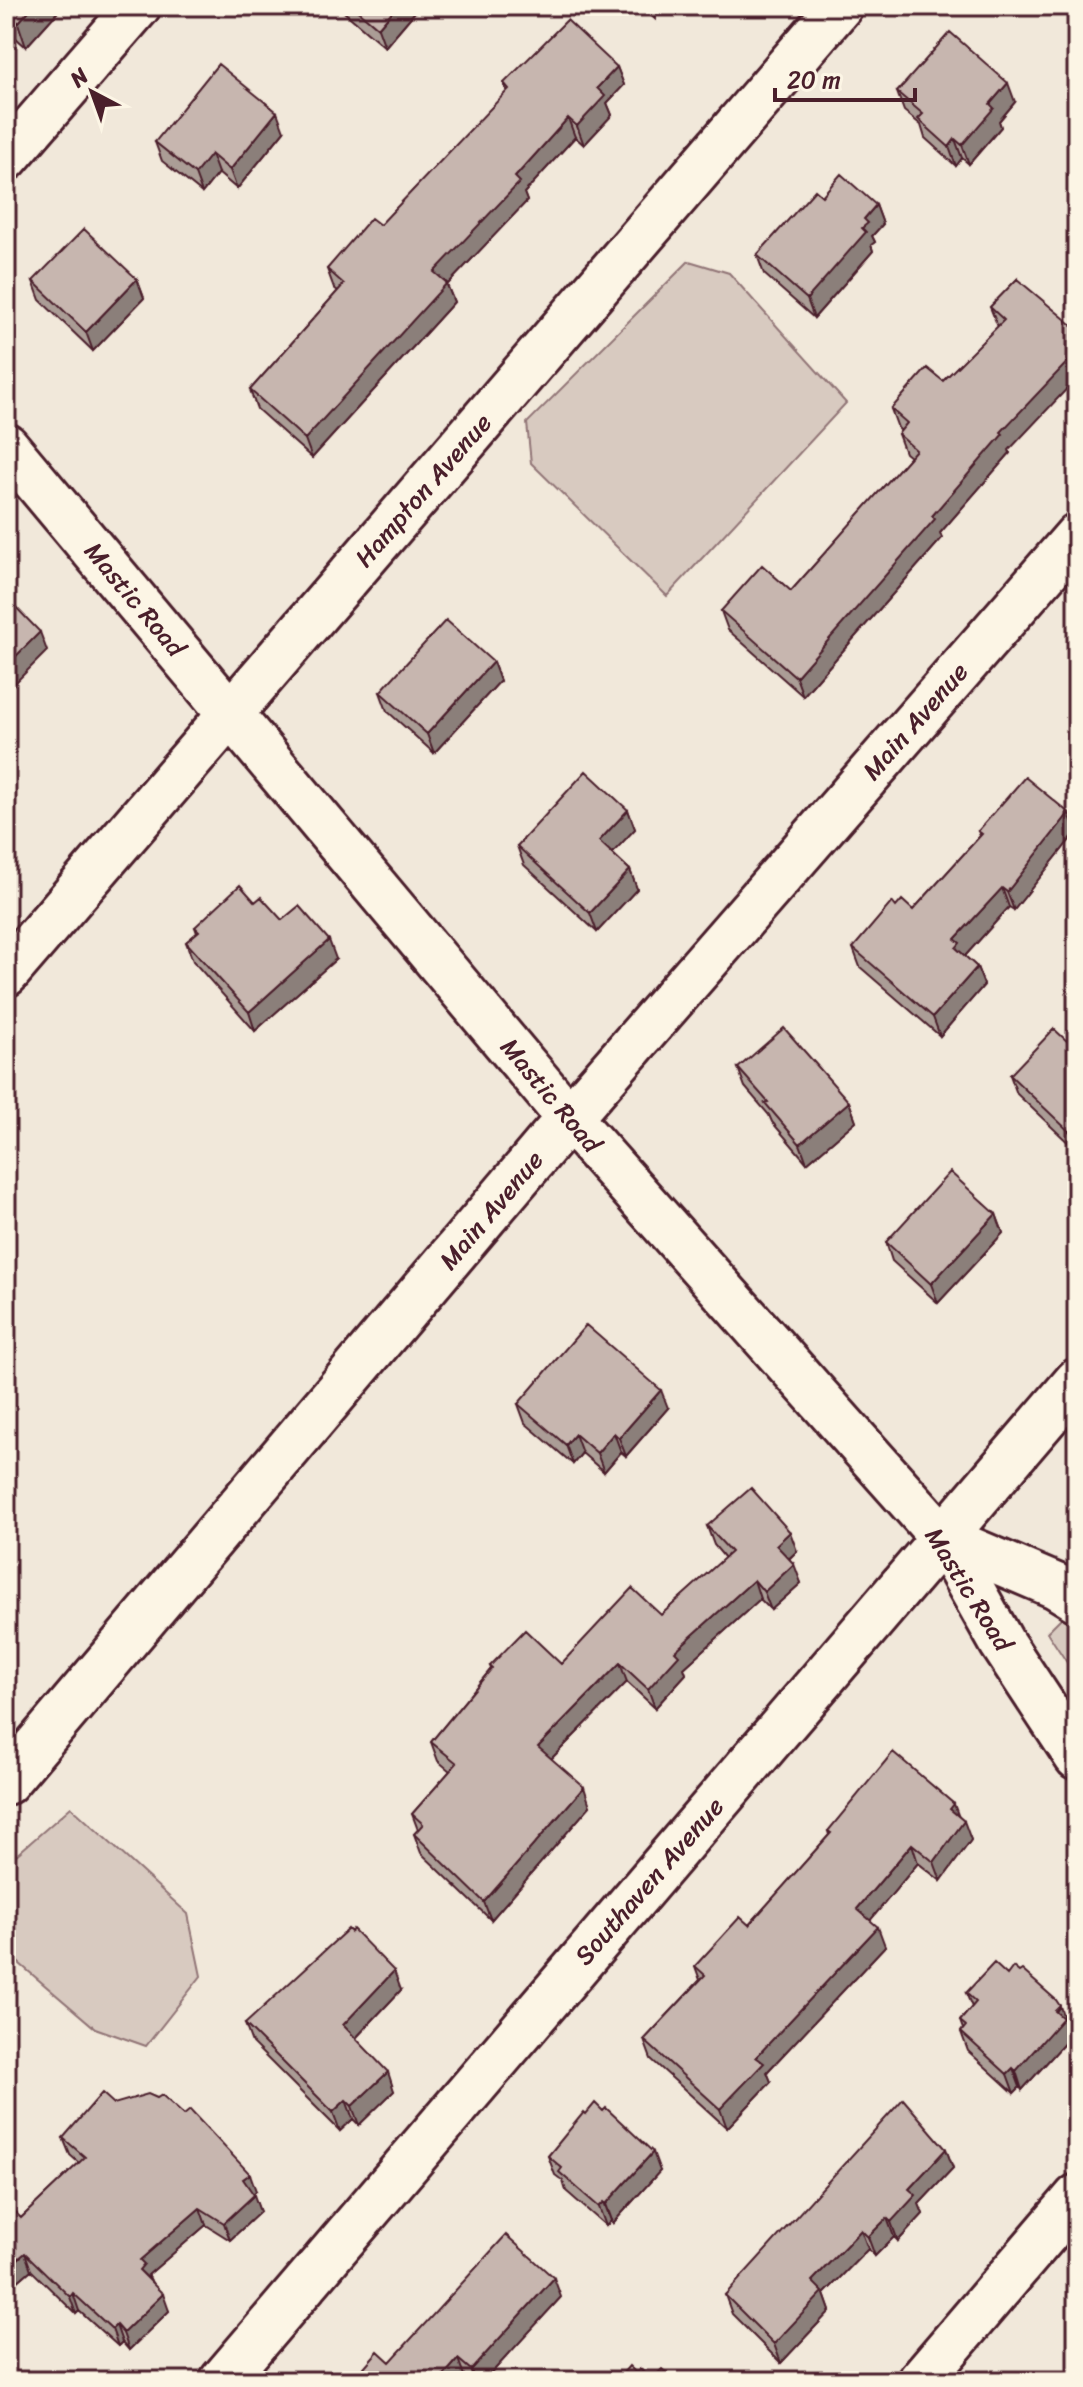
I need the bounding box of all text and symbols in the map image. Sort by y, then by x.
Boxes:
north arrow [52,52,132,132]
scale bar [775,52,915,102]
text: N [60,57,98,98]
text: 20 m [787,59,841,101]
street label: Hampton Avenue [342,402,504,578]
street label: Mastic Road [72,531,199,669]
street label: Main Avenue [850,651,980,791]
street label: Mastic Road [488,1027,615,1165]
street label: Main Avenue [427,1140,555,1280]
street label: Mastic Road [912,1517,1027,1662]
street label: Southaven Avenue [562,1786,736,1976]

